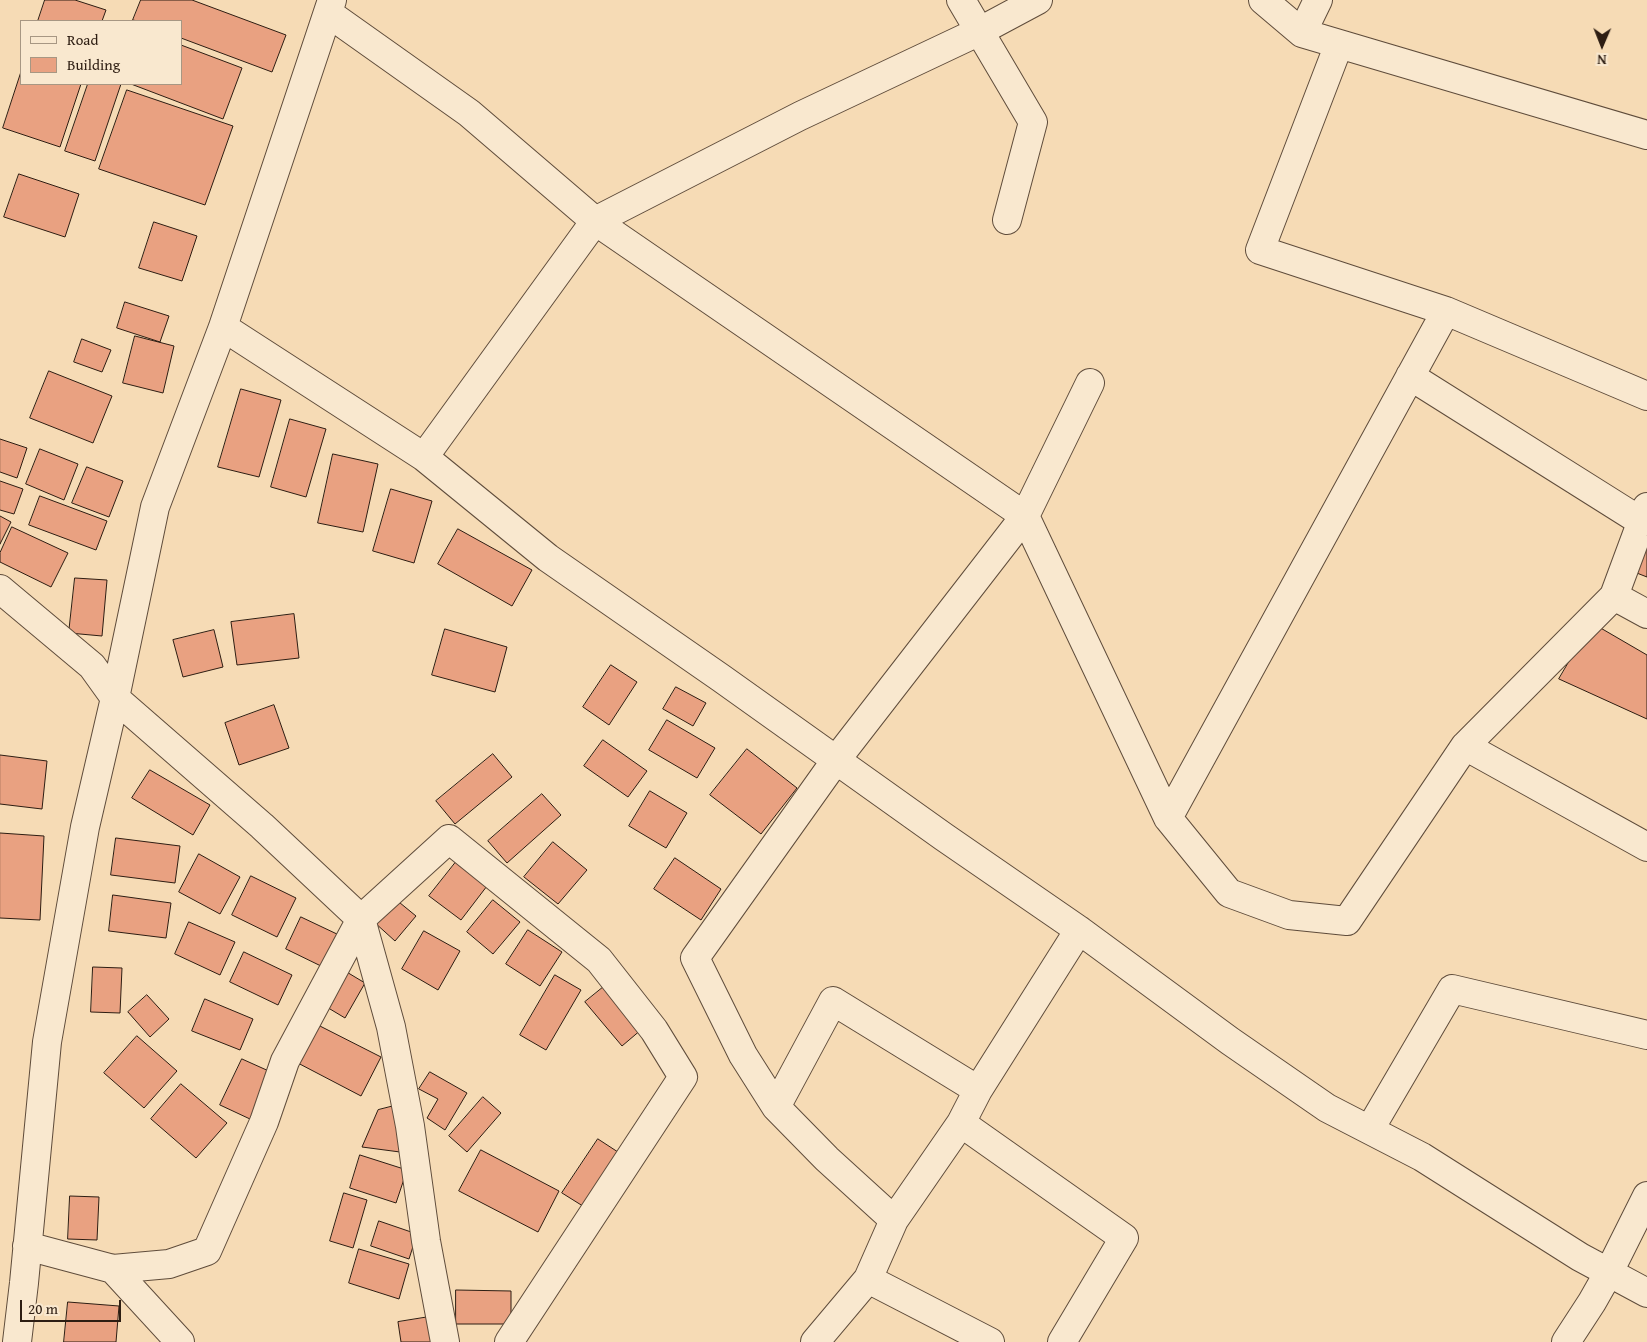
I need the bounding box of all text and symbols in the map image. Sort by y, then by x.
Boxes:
legend [20,20,182,85]
north arrow [1577,20,1627,70]
text: Road [67,29,98,50]
text: N [1597,50,1607,70]
text: Building [67,54,120,75]
scale bar [22,1290,124,1322]
text: 20 m [28,1298,58,1319]

